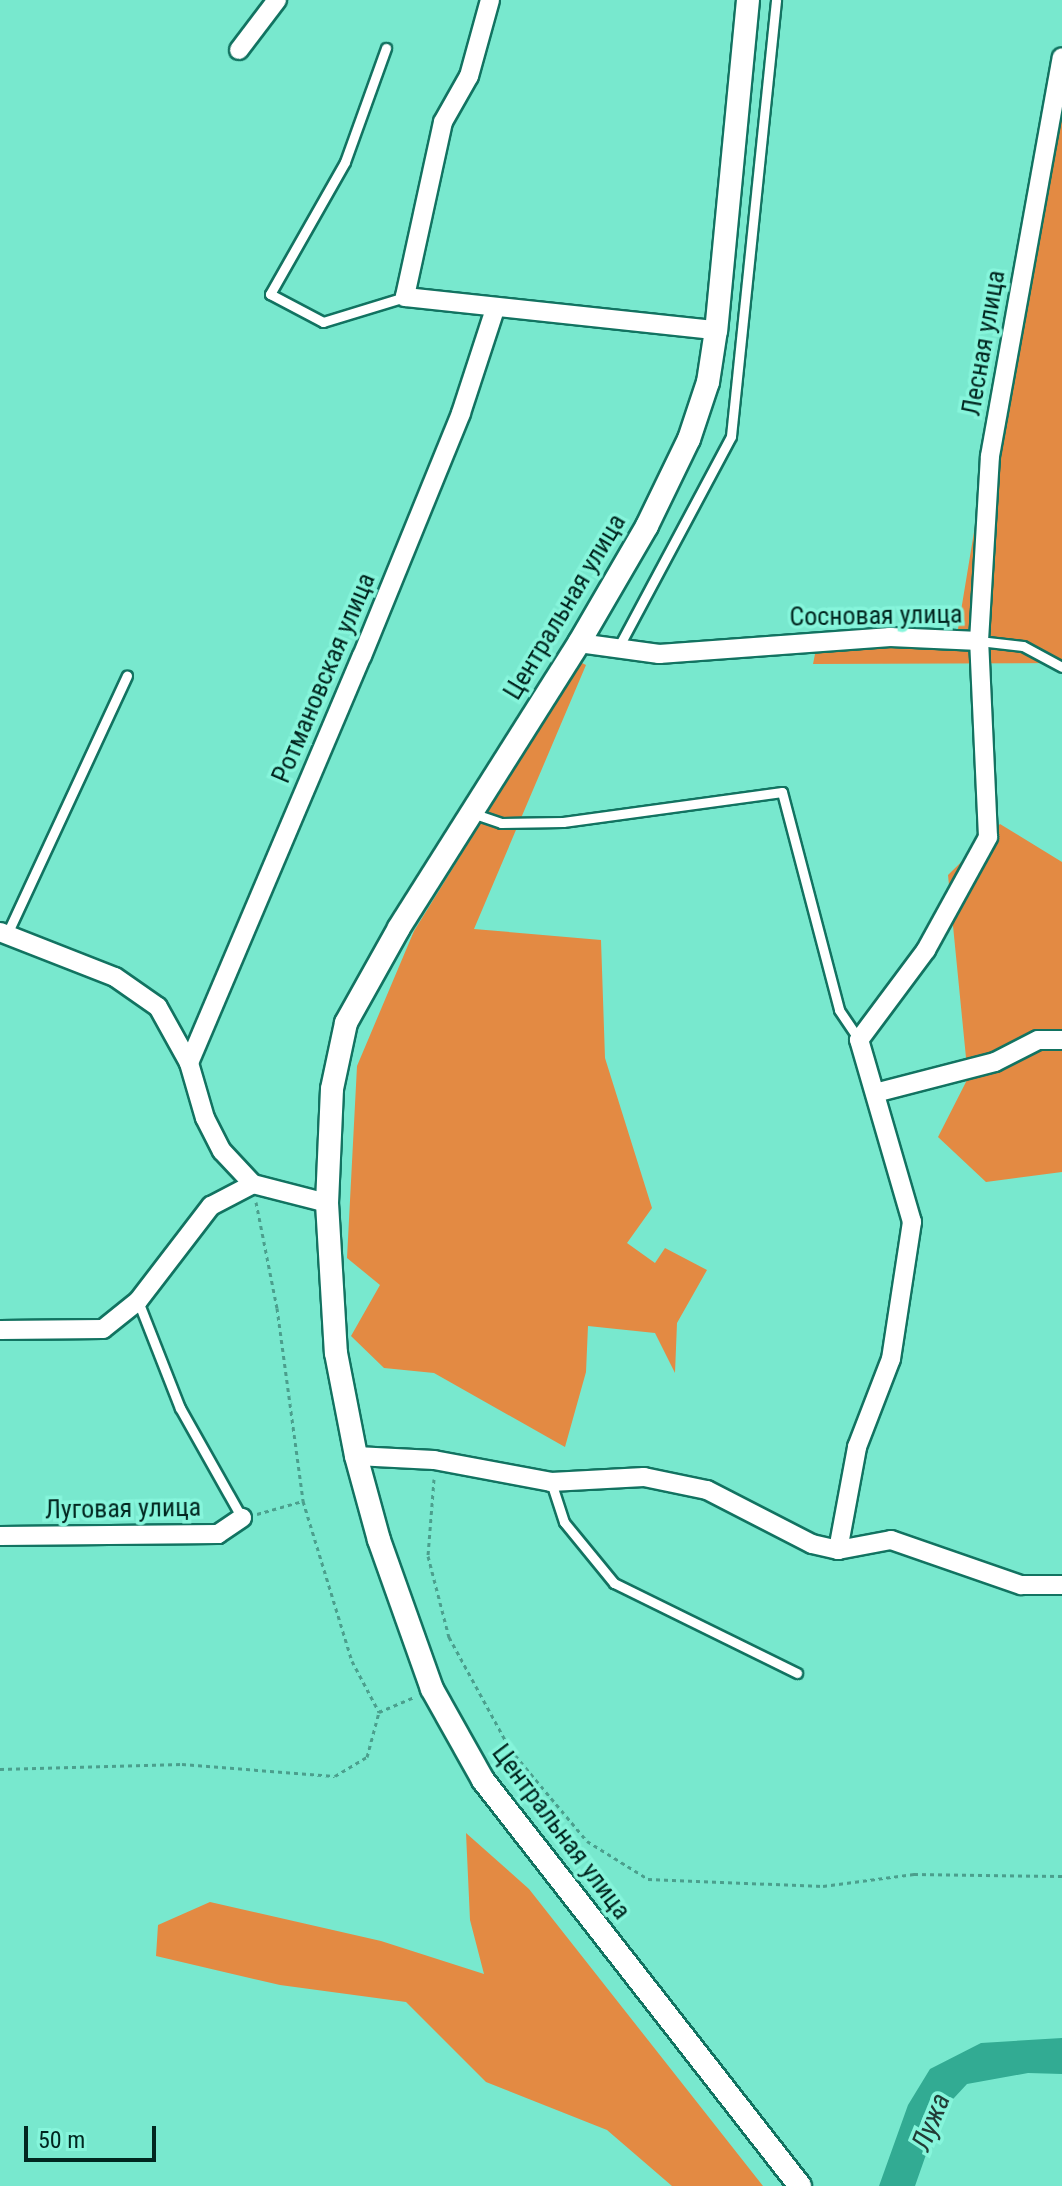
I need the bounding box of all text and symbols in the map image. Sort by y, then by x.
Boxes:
street label: Лесная улица [956,268,1012,418]
street label: Центральная улица [497,508,633,706]
street label: Ротмановская улица [266,568,382,788]
street label: Сосновая улица [789,599,963,633]
street label: Луговая улица [45,1492,201,1526]
street label: Центральная улица [485,1738,637,1926]
water label: Лужа [904,2088,958,2156]
scale bar [28,2110,160,2160]
text: 50 m [38,2126,85,2154]

